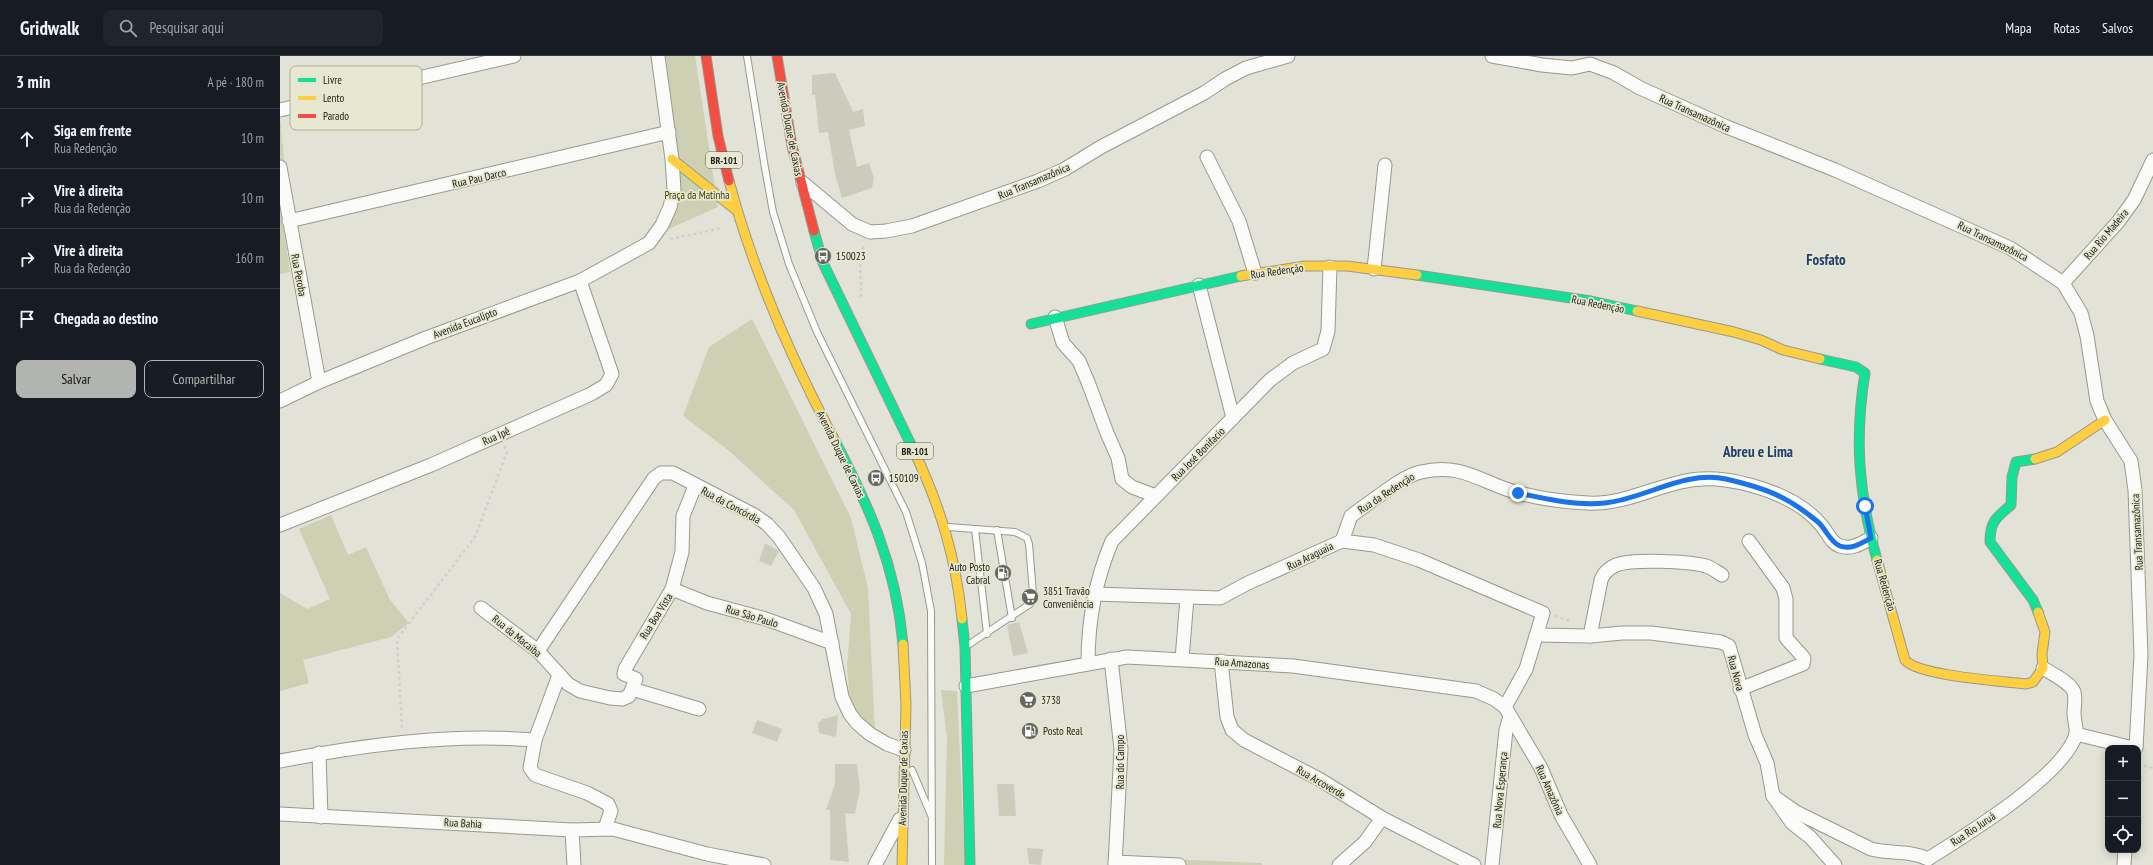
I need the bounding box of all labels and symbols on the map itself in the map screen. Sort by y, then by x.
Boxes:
legend [290,66,422,130]
text: Livre [323,73,342,87]
street label: Avenida Duque de Caxias [774,81,806,177]
text: Lento [323,91,344,105]
street label: Rua Transamazônica [1657,91,1733,135]
text: Parado [323,109,349,123]
road number: BR-101 [706,152,742,168]
street label: Rua Transamazônica [996,160,1072,202]
street label: Rua Pau Darco [451,165,507,191]
park label: Praça da Matinha [664,188,730,202]
street label: Rua Rio Madeira [2081,206,2131,262]
street label: Rua Transamazônica [1956,218,2030,264]
bus stop icon: 150023 [813,246,833,266]
place label: 150023 [836,249,866,263]
district label: Fosfato [1806,250,1846,269]
street label: Rua Peroba [288,253,310,297]
street label: Rua Redenção [1250,260,1305,282]
street label: Rua Redenção [1570,292,1626,316]
street label: Avenida Eucalipto [431,304,499,342]
street label: Avenida Duque de Caxias [814,408,868,500]
street label: Rua Ipê [480,424,512,448]
street label: Rua José Bonifacio [1168,424,1228,484]
district label: Abreu e Lima [1722,442,1793,461]
road number: BR-101 [897,443,933,459]
bus stop icon: 150109 [866,468,886,488]
street label: Rua da Redenção [1355,469,1417,517]
place label: 150109 [889,471,919,485]
street label: Rua da Concórdia [699,483,763,527]
route end [1509,484,1527,502]
street label: Rua Transamazônica [2128,493,2146,571]
route start [1856,497,1874,515]
street label: Rua Araguaia [1285,539,1335,573]
street label: Rua Redenção [1871,557,1899,613]
place label: Auto Posto Cabral [949,560,990,587]
fuel station icon: Auto Posto Cabral [993,563,1013,583]
place label: 3851 Travão Conveniência [1043,584,1093,611]
supermarket icon: 3851 Travão Conveniência [1020,587,1040,607]
street label: Rua Boa Vista [636,590,676,642]
street label: Rua São Paulo [724,601,780,631]
street label: Rua da Macaiba [489,612,545,660]
street label: Rua Amazonas [1214,654,1270,672]
street label: Rua Nova [1725,654,1747,692]
supermarket icon: 3738 [1018,690,1038,710]
place label: 3738 [1041,693,1061,707]
fuel station icon: Posto Real [1020,721,1040,741]
place label: Posto Real [1043,724,1083,738]
street label: Avenida Duque de Caxias [895,730,911,826]
street label: Rua do Campo [1113,734,1127,789]
street label: Rua Nova Esperança [1490,751,1510,829]
street label: Rua Arcoverde [1294,762,1348,802]
street label: Rua Amazônia [1533,763,1567,817]
street label: Rua Rio Juruá [1948,809,1998,849]
street label: Rua Bahia [444,815,482,831]

